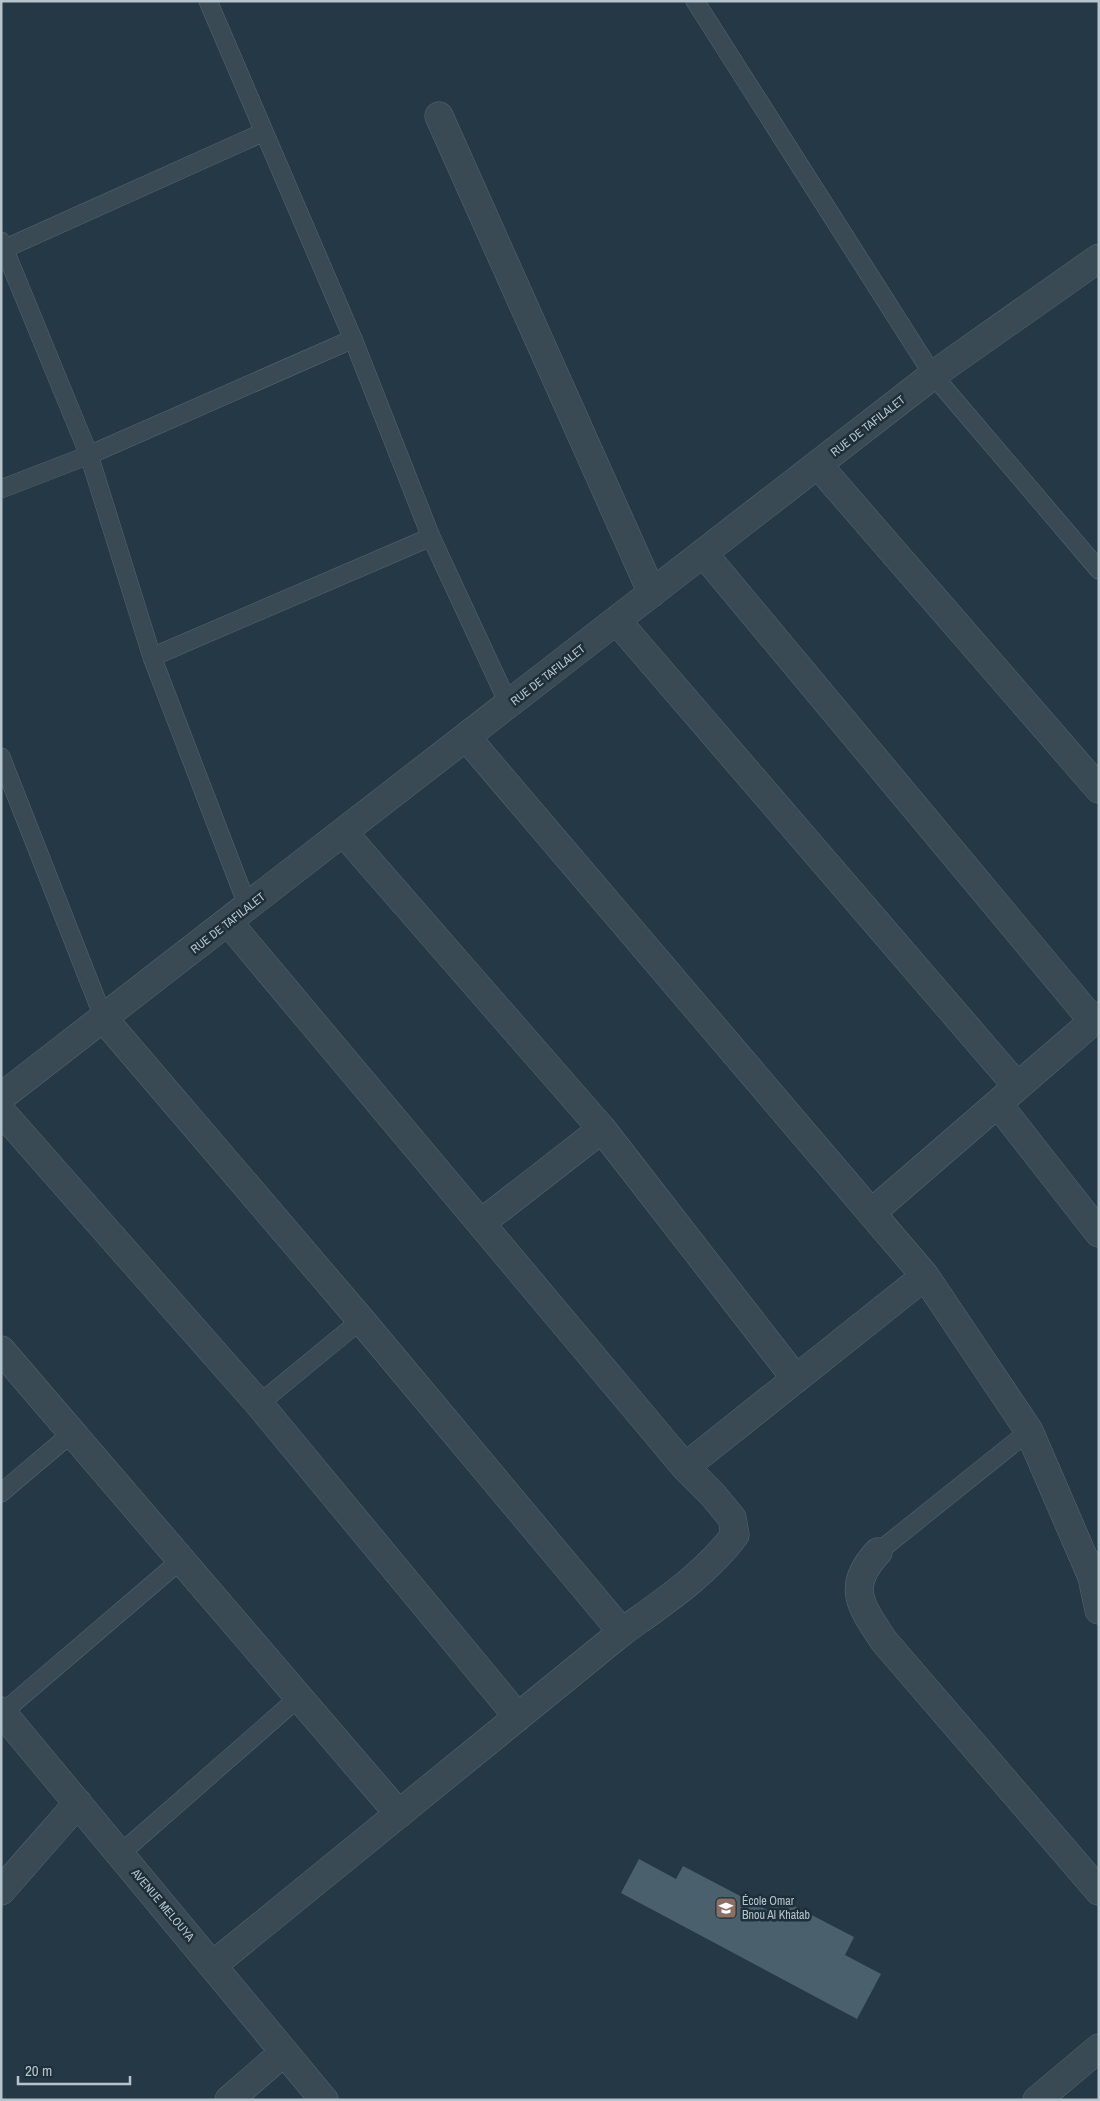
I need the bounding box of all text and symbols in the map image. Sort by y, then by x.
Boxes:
street label: RUE DE TAFILALET [827,392,909,460]
street label: RUE DE TAFILALET [507,641,589,709]
street label: RUE DE TAFILALET [187,889,269,957]
street label: AVENUE MELOUYA [127,1865,198,1945]
place label: École Omar Bnou Al Khatab [742,1893,810,1923]
school or university icon: École Omar Bnou Al Khatab [714,1896,738,1920]
scale bar [18,2054,130,2086]
text: 20 m [25,2060,52,2081]

